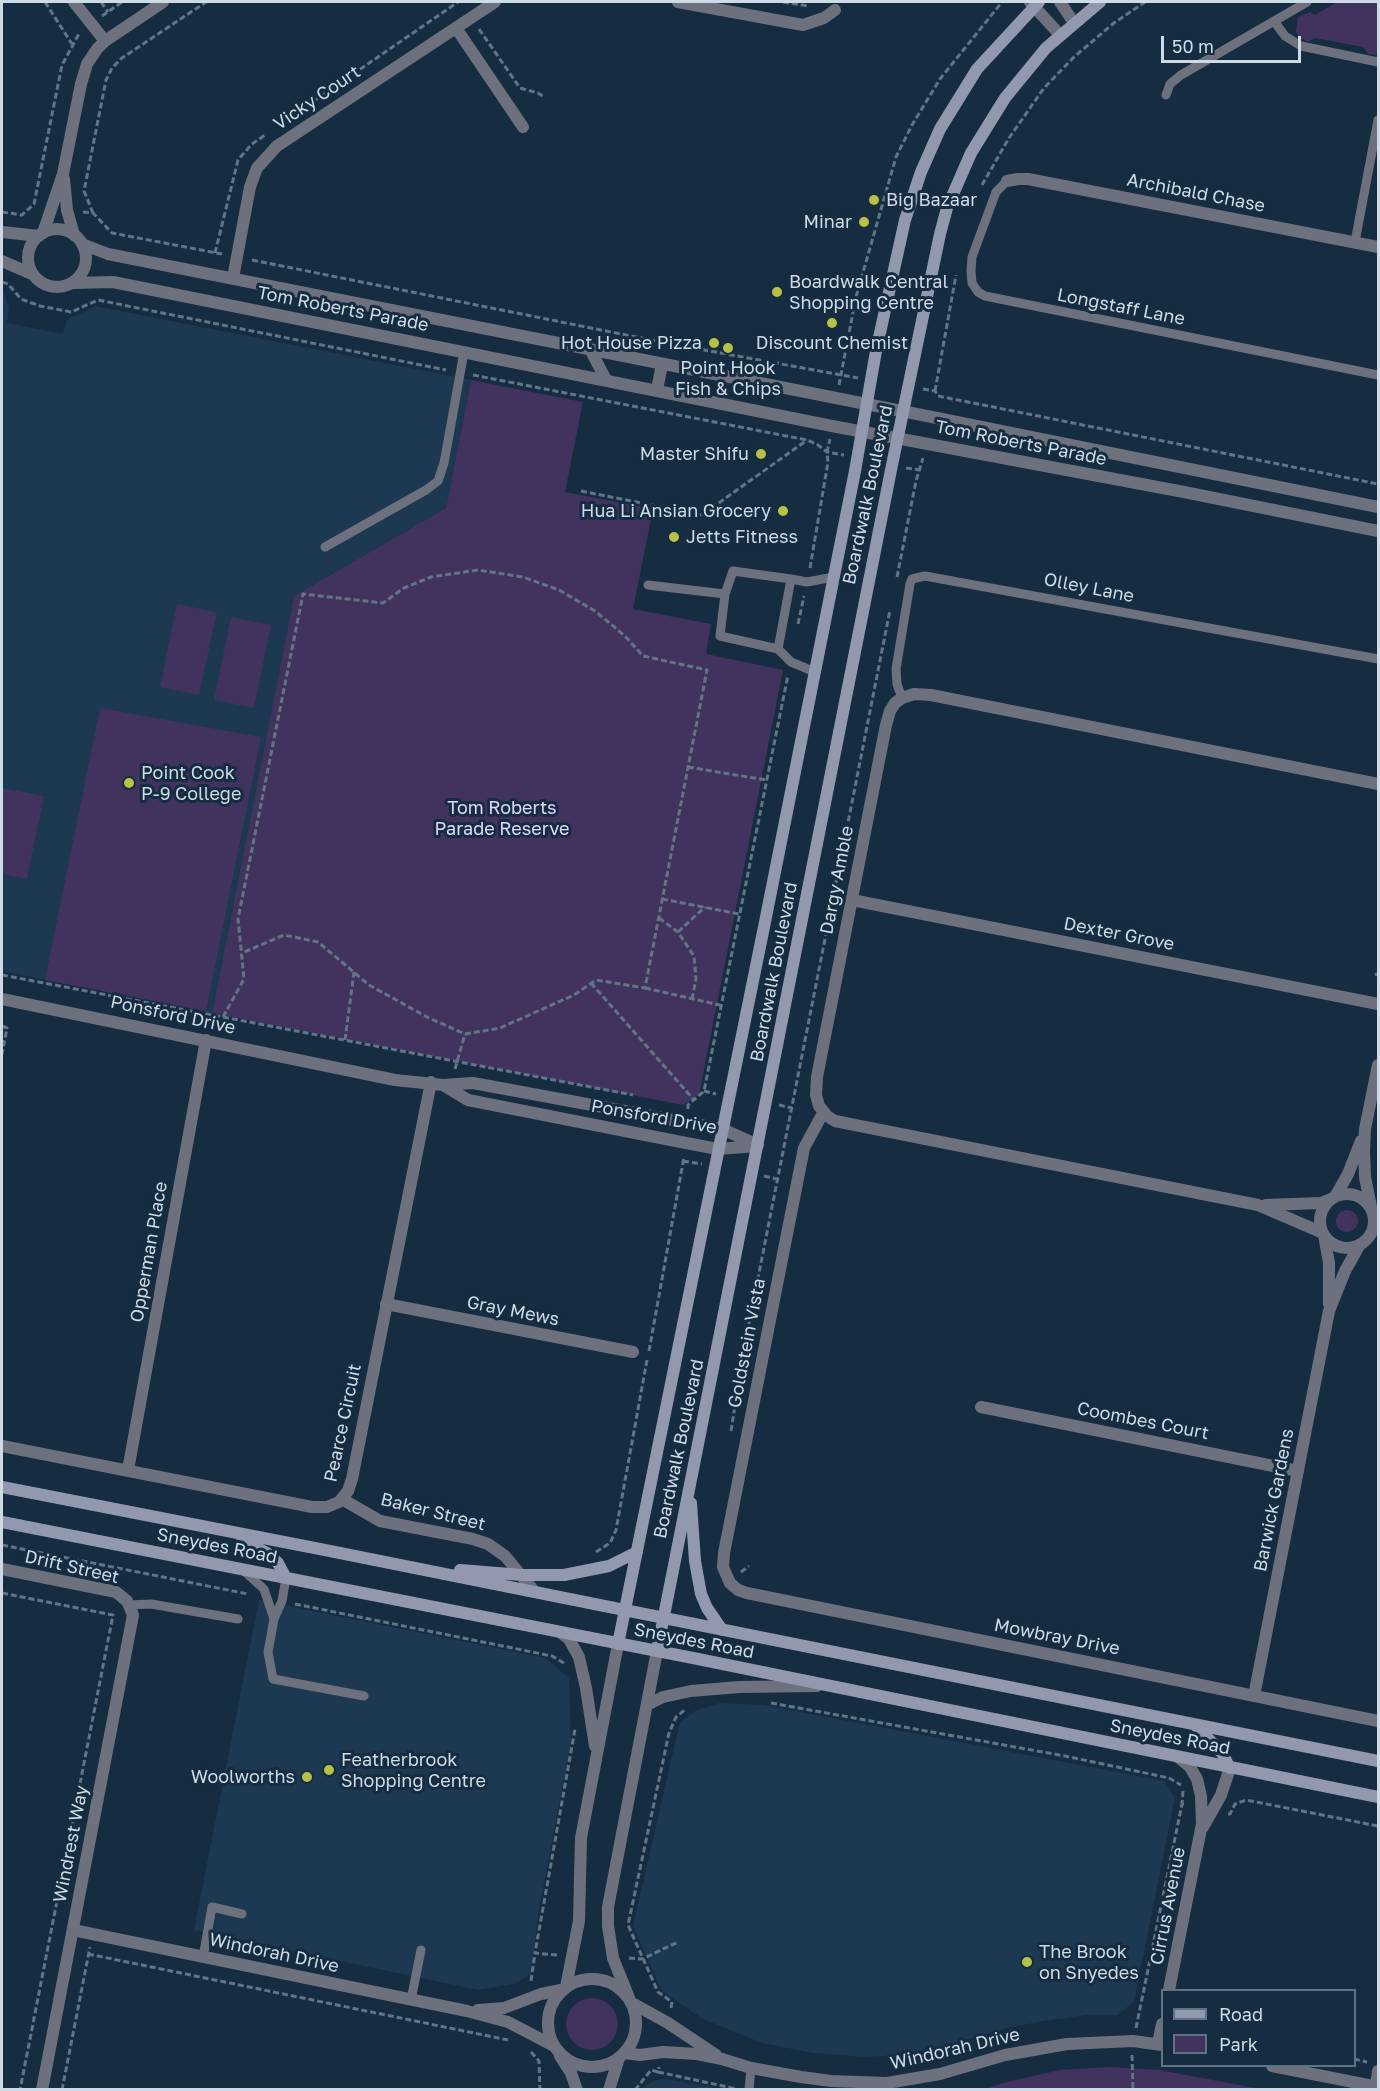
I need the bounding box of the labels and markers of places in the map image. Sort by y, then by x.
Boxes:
place label: Big Bazaar [886,189,977,211]
marker: Big Bazaar [867,193,881,207]
place label: Minar [803,211,852,233]
marker: Minar [857,215,871,229]
place label: Boardwalk Central Shopping Centre [789,271,948,314]
marker: Boardwalk Central Shopping Centre [770,285,784,299]
marker: Discount Chemist [825,316,839,330]
place label: Hot House Pizza [561,332,702,354]
place label: Discount Chemist [756,332,908,354]
marker: Hot House Pizza [707,336,721,350]
marker: Point Hook Fish & Chips [721,341,735,355]
place label: Point Hook Fish & Chips [675,357,781,400]
place label: Master Shifu [640,443,749,465]
marker: Master Shifu [754,447,768,461]
place label: Hua Li Ansian Grocery [581,500,771,522]
marker: Hua Li Ansian Grocery [776,504,790,518]
place label: Jetts Fitness [686,526,798,548]
marker: Jetts Fitness [667,530,681,544]
place label: Point Cook P-9 College [141,762,241,804]
marker: Point Cook P-9 College [122,776,136,790]
place label: Featherbrook Shopping Centre [341,1749,486,1792]
marker: Featherbrook Shopping Centre [322,1763,336,1777]
place label: Woolworths [191,1766,295,1788]
marker: Woolworths [300,1770,314,1784]
place label: The Brook on Snyedes [1039,1941,1139,1984]
marker: The Brook on Snyedes [1020,1955,1034,1969]

